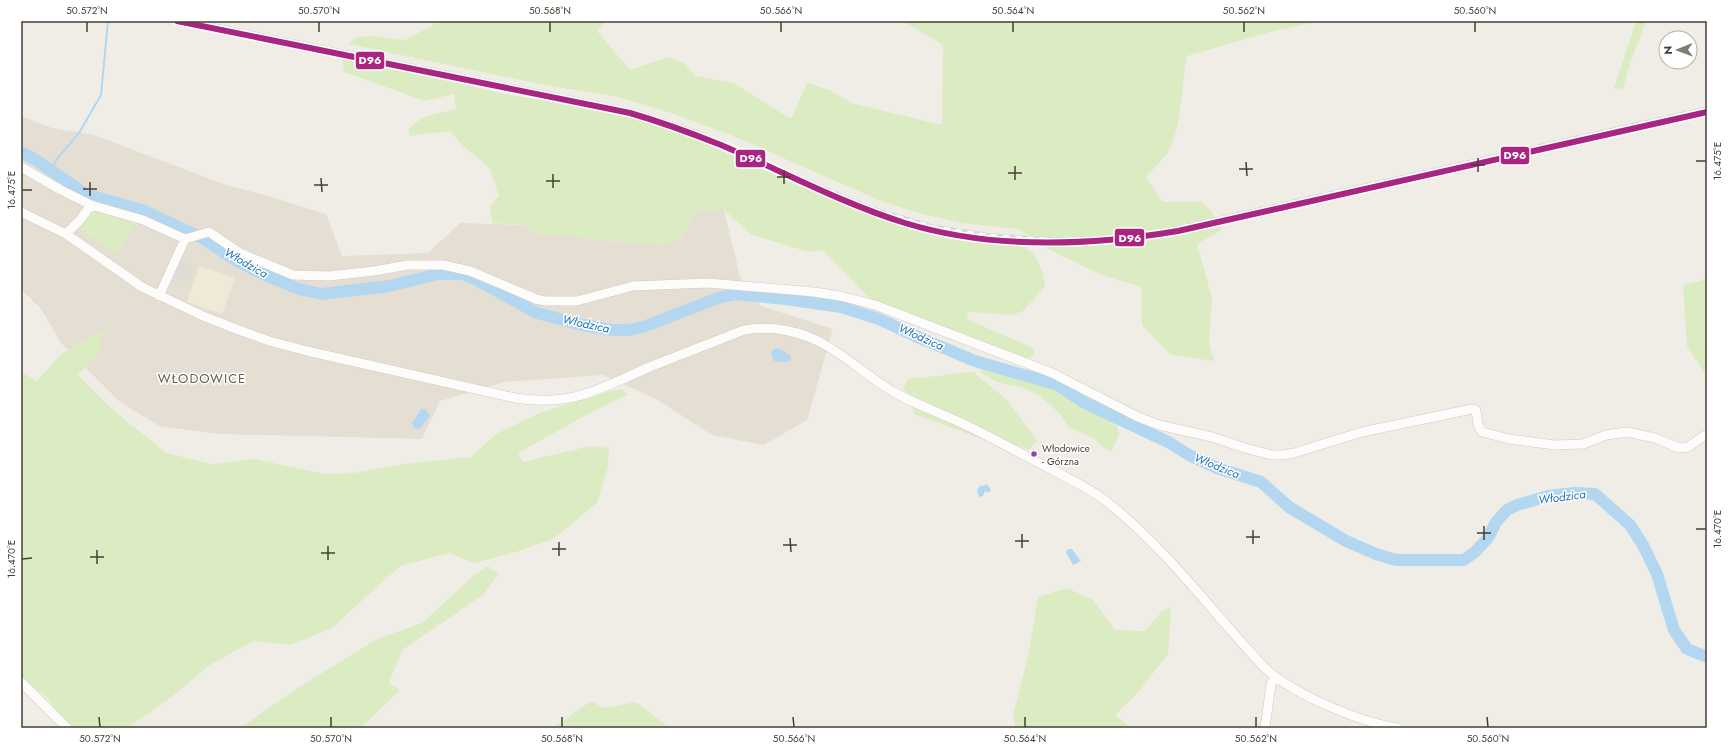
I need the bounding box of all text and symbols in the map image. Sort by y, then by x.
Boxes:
text: 50.572°N [66,3,108,18]
text: 50.570°N [298,3,340,18]
text: 50.568°N [529,3,571,18]
text: 50.566°N [760,3,802,18]
text: 50.564°N [992,3,1034,18]
text: 50.562°N [1223,3,1265,18]
text: 50.560°N [1454,3,1496,18]
north arrow [1658,30,1698,70]
text: N [1660,46,1676,55]
line badge: D96 [355,51,385,70]
text: D96 [359,52,381,68]
text: 16.475°E [1710,142,1725,180]
line badge: D96 [1500,146,1530,165]
text: D96 [1504,147,1526,163]
line badge: D96 [735,149,766,168]
text: D96 [740,150,762,166]
text: 16.475°E [4,171,19,209]
line badge: D96 [1114,228,1145,247]
text: D96 [1119,230,1141,246]
water label: Włodzica [221,243,272,283]
water label: Włodzica [561,310,612,338]
water label: Włodzica [896,319,947,355]
district label: WŁODOWICE [158,369,246,388]
place label: Włodowice - Górzna [1042,441,1090,469]
marker: Włodowice - Górzna [1029,449,1039,459]
water label: Włodzica [1191,449,1243,483]
water label: Włodzica [1537,485,1587,509]
text: 16.470°E [1710,510,1725,548]
text: 16.470°E [4,540,19,578]
text: 50.572°N [79,731,121,746]
text: 50.570°N [310,731,352,746]
text: 50.568°N [541,731,583,746]
text: 50.566°N [773,731,815,746]
text: 50.564°N [1004,731,1046,746]
text: 50.562°N [1235,731,1277,746]
text: 50.560°N [1467,731,1509,746]

